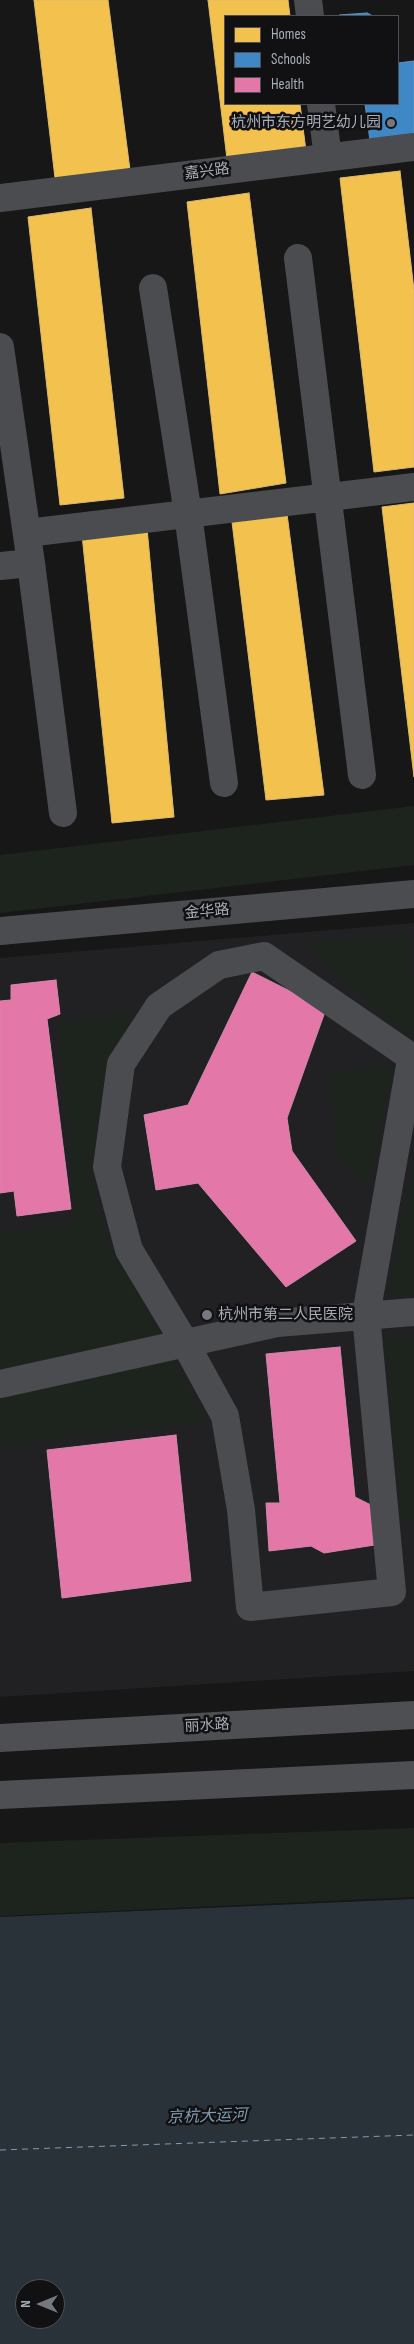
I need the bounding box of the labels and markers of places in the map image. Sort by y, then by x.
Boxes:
place label: 杭州市东方明艺幼儿园 [231,114,381,132]
marker: 杭州市东方明艺幼儿园 [385,117,397,129]
place label: 杭州市第二人民医院 [218,1306,353,1324]
marker: 杭州市第二人民医院 [200,1308,214,1322]

